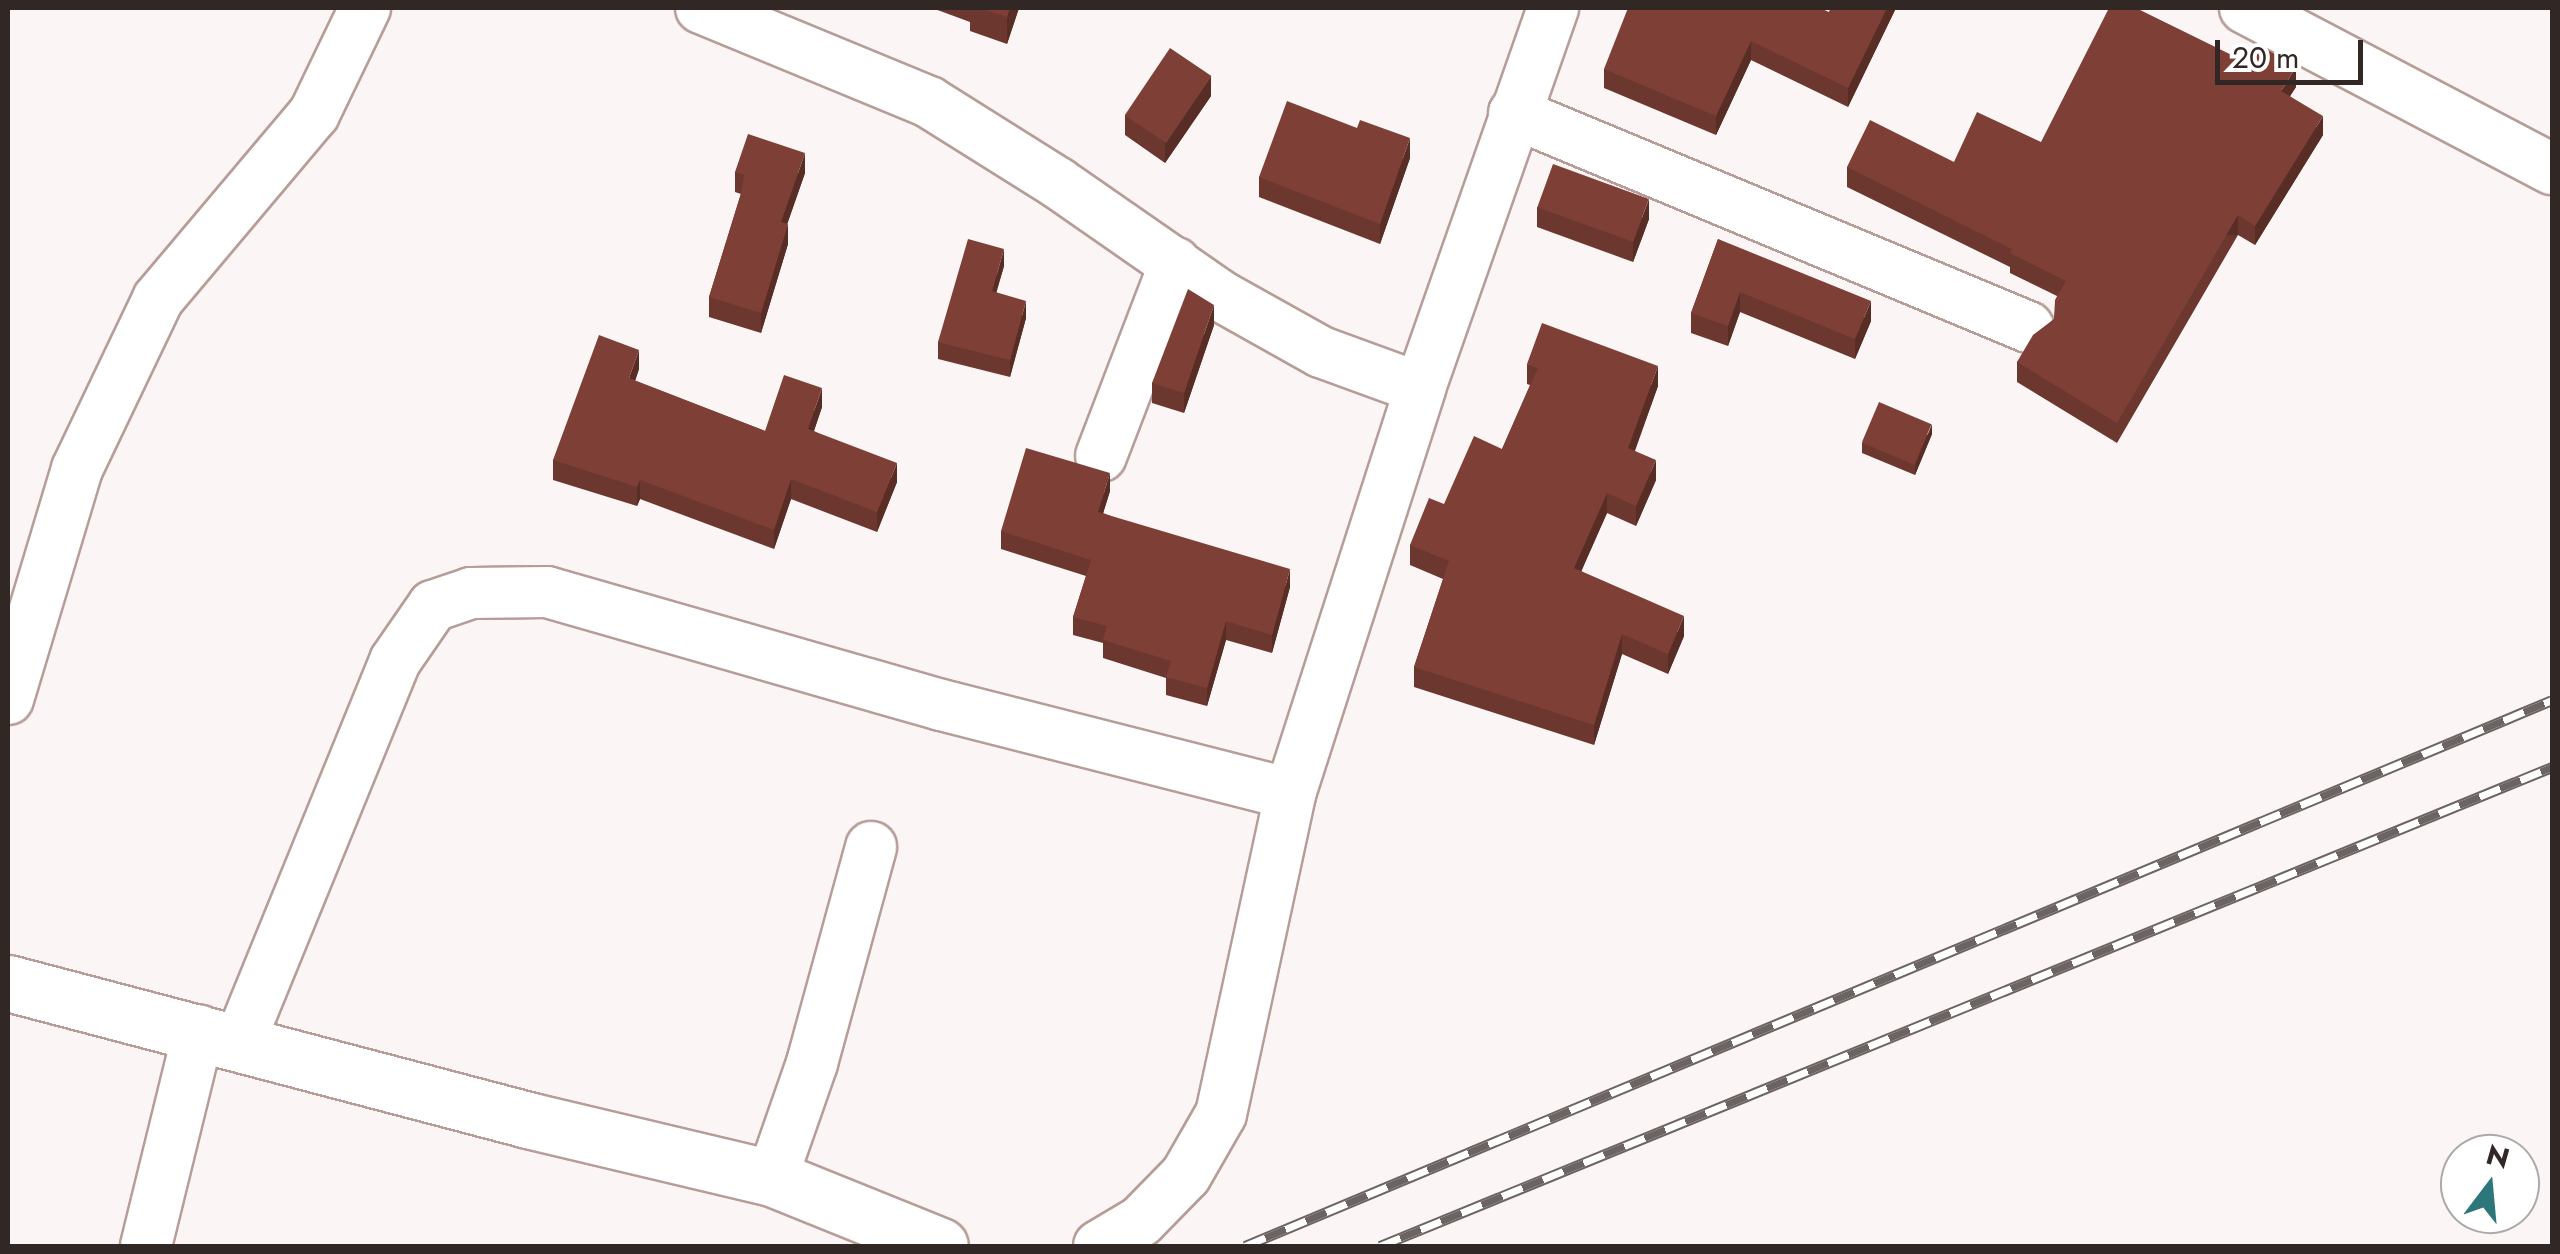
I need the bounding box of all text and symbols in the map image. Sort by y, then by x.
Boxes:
scale bar [2220,20,2368,82]
text: 20 m [2232,36,2299,79]
north arrow [2440,1134,2540,1234]
text: N [2482,1134,2514,1179]

